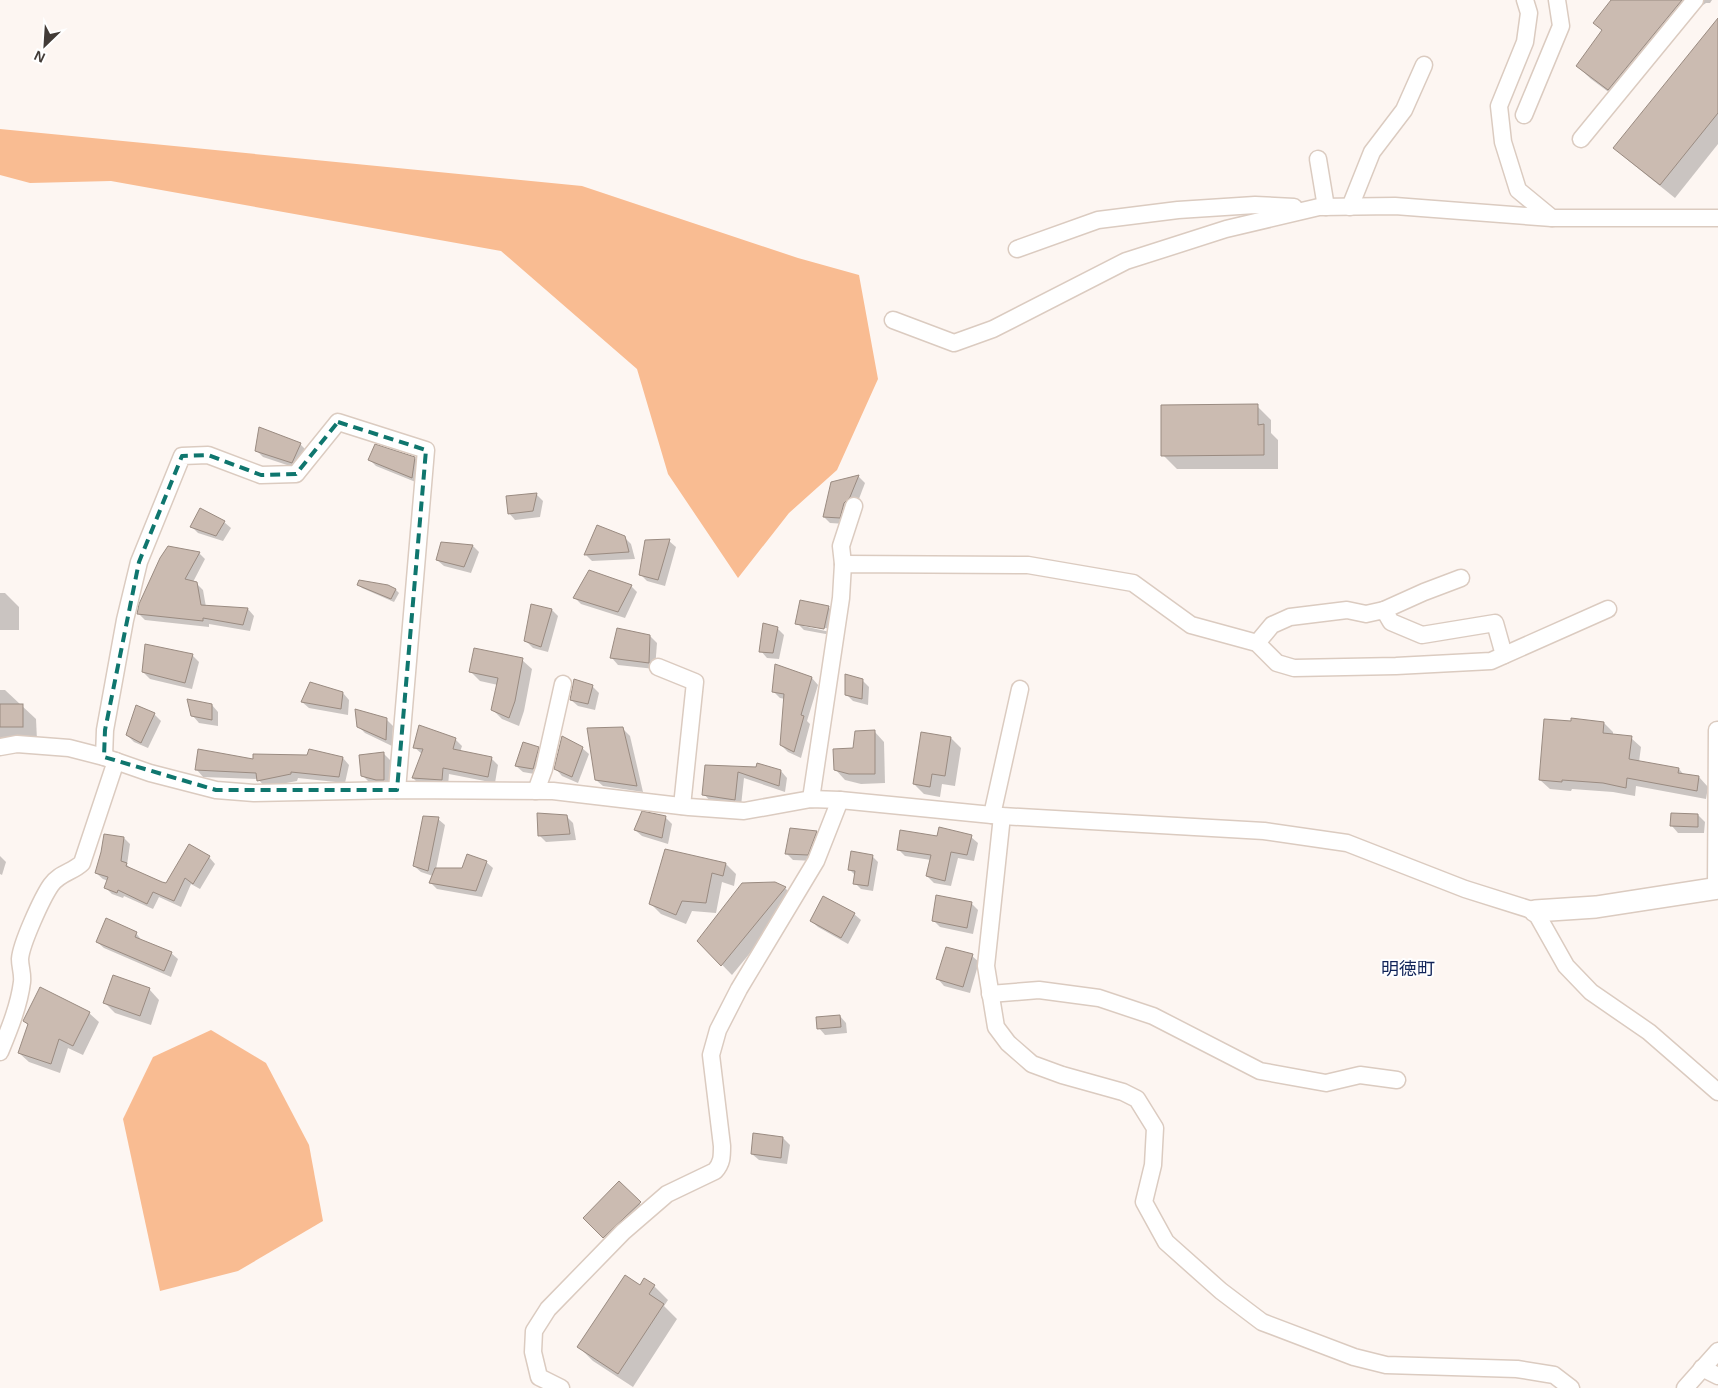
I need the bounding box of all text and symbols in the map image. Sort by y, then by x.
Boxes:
north arrow [20,20,70,70]
text: N [32,47,47,66]
district label: 明徳町 [1381,959,1435,979]

